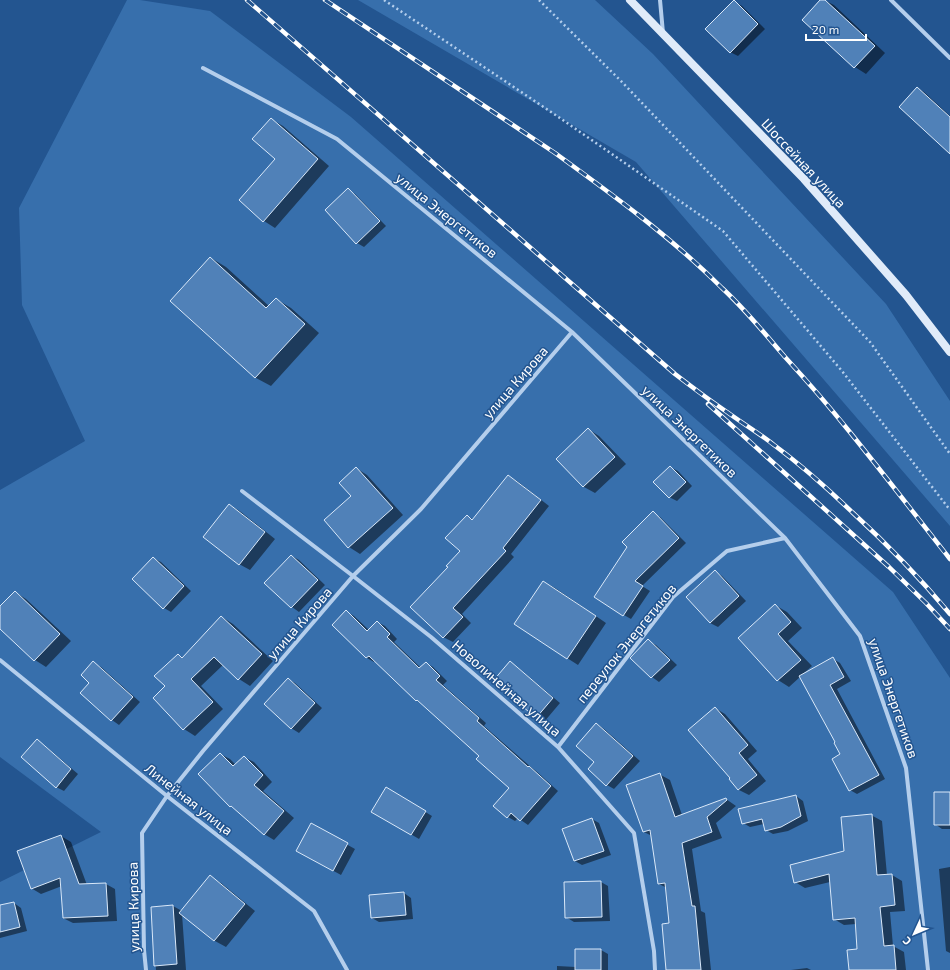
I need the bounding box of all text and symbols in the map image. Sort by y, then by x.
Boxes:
scale bar [806,16,866,42]
text: 20 m [812,22,839,36]
street label: Шоссейная улица [758,115,850,211]
street label: улица Энергетиков [393,169,501,261]
street label: улица Кирова [479,342,551,422]
street label: улица Энергетиков [639,381,741,481]
street label: переулок Энергетиков [573,580,679,706]
street label: улица Кирова [263,583,335,663]
street label: Новолинейная улица [449,636,565,740]
street label: улица Энергетиков [865,636,923,760]
street label: Линейная улица [142,759,236,839]
street label: улица Кирова [124,862,142,952]
north arrow [894,914,934,954]
text: С [899,934,913,948]

